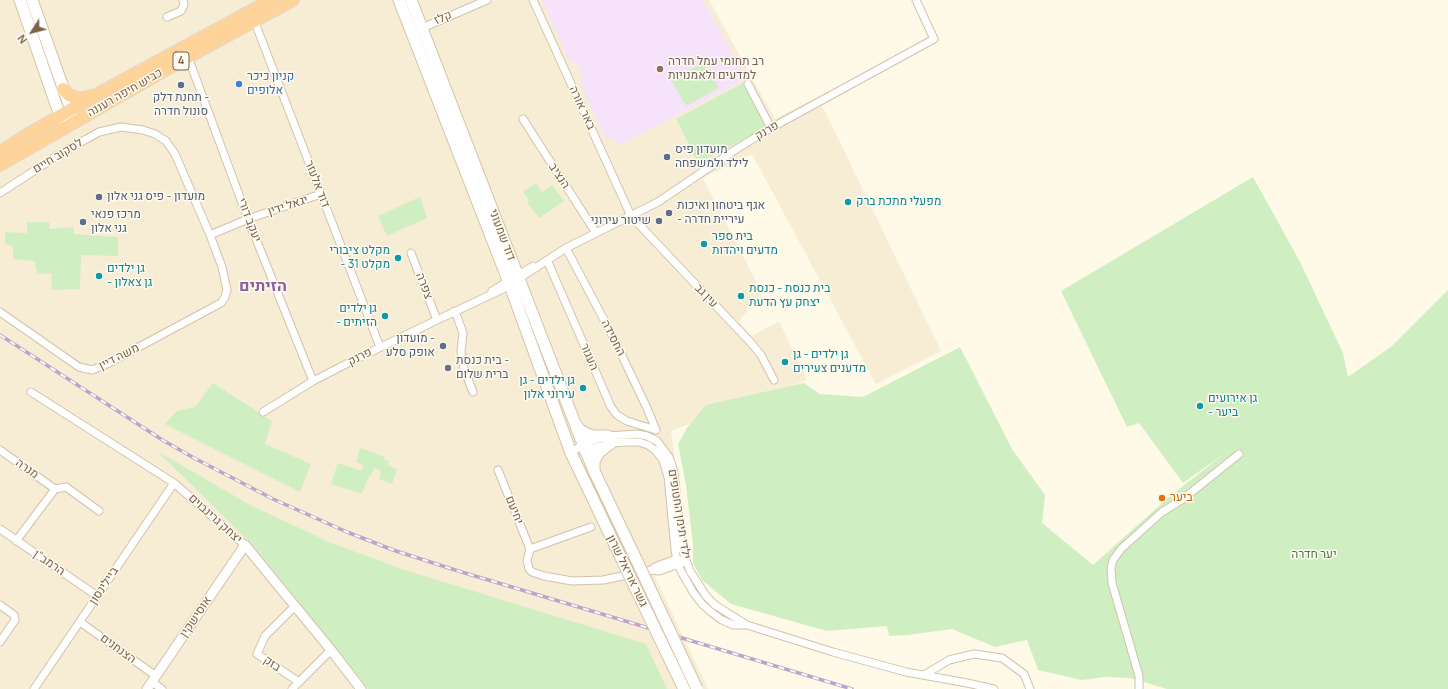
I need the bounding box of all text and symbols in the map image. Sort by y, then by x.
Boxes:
street label: קלז [432,8,454,28]
north arrow [12,12,52,52]
text: N [13,32,30,47]
road number: 4 [173,52,189,70]
place label: רב תחומי עמל חדרה למדעים ולאמנויות [668,55,764,83]
marker: רב תחומי עמל חדרה למדעים ולאמנויות [655,64,665,74]
street label: כביש חיפה רעננה [85,66,165,120]
place label: קניון כיכר אלופים [247,70,294,98]
marker: קניון כיכר אלופים [234,79,244,89]
marker: תחנת דלק - סונול חדרה [176,80,186,90]
street label: באר אורה [566,84,598,132]
place label: תחנת דלק - סונול חדרה [153,91,209,119]
street label: פרנק [752,118,782,144]
street label: לסקוב חיים [30,135,86,177]
place label: מועדון פיס לילד ולמשפחה [675,143,748,171]
marker: מועדון פיס לילד ולמשפחה [662,152,672,162]
street label: דוד אלעזר [301,158,333,210]
street label: הנציב [545,160,573,192]
place label: מועדון - פיס גני אלון [107,190,205,204]
marker: מועדון - פיס גני אלון [94,192,104,202]
street label: יגאל ידין [266,193,310,219]
place label: מפעלי מתכת ברק [856,195,941,209]
street label: יעקב דורי [234,196,264,244]
marker: מפעלי מתכת ברק [843,197,853,207]
place label: אגף ביטחון ואיכות - עיריית חדרה [677,199,765,227]
street label: דוד שמעוני [486,207,518,263]
place label: מרכז פנאי גני אלון [91,208,141,236]
marker: אגף ביטחון ואיכות - עיריית חדרה [664,208,674,218]
place label: שיטור עירוני [591,214,651,228]
marker: שיטור עירוני [654,216,664,226]
marker: מרכז פנאי גני אלון [78,217,88,227]
place label: בית ספר מדעים ויהדות [712,230,778,258]
marker: בית ספר מדעים ויהדות [699,239,709,249]
place label: מקלט ציבורי - מקלט 31 [329,244,390,272]
marker: מקלט ציבורי - מקלט 31 [393,253,403,263]
place label: גן ילדים - גן צאלון [107,262,152,290]
marker: גן ילדים - גן צאלון [94,271,104,281]
street label: צפרה [412,271,436,301]
district label: הזיתים [239,277,287,297]
street label: עין גב [691,281,721,311]
place label: בית כנסת - כנסת יצחק עץ הדעת [749,282,831,310]
marker: בית כנסת - כנסת יצחק עץ הדעת [736,291,746,301]
place label: גן ילדים - הזיתים [336,302,377,330]
marker: גן ילדים - הזיתים [380,311,390,321]
street label: החסידה [598,317,628,359]
place label: מועדון - אופק סלע [386,332,435,360]
street label: משה דיין [96,341,142,373]
marker: מועדון - אופק סלע [438,341,448,351]
street label: העגור [577,341,601,373]
street label: פרנק [345,345,375,369]
place label: גן ילדים - גן מדענים צעירים [793,348,866,376]
place label: בית כנסת - ברית שלום [456,354,509,382]
marker: גן ילדים - גן מדענים צעירים [780,357,790,367]
marker: בית כנסת - ברית שלום [443,363,453,373]
place label: גן ילדים - גן עירוני אלון [519,374,575,402]
marker: גן ילדים - גן עירוני אלון [578,383,588,393]
place label: גן אירועים - ביער [1208,392,1257,420]
marker: גן אירועים - ביער [1195,401,1205,411]
street label: מנרה [13,456,41,482]
street label: ילדי תימן החטופים [665,468,693,560]
street label: יצחק גרינבוים [185,491,245,547]
place label: ביער [1170,491,1193,505]
marker: ביער [1157,493,1167,503]
street label: יחיעם [502,494,526,526]
street label: גשר אריאל שרון [603,533,651,609]
street label: הרמב"ן [30,547,68,579]
park label: יער חדרה [1291,548,1337,562]
street label: ביילינסון [86,564,122,608]
street label: אוסישקין [177,594,215,640]
street label: הצנחנים [97,631,139,667]
street label: בזק [261,653,283,675]

